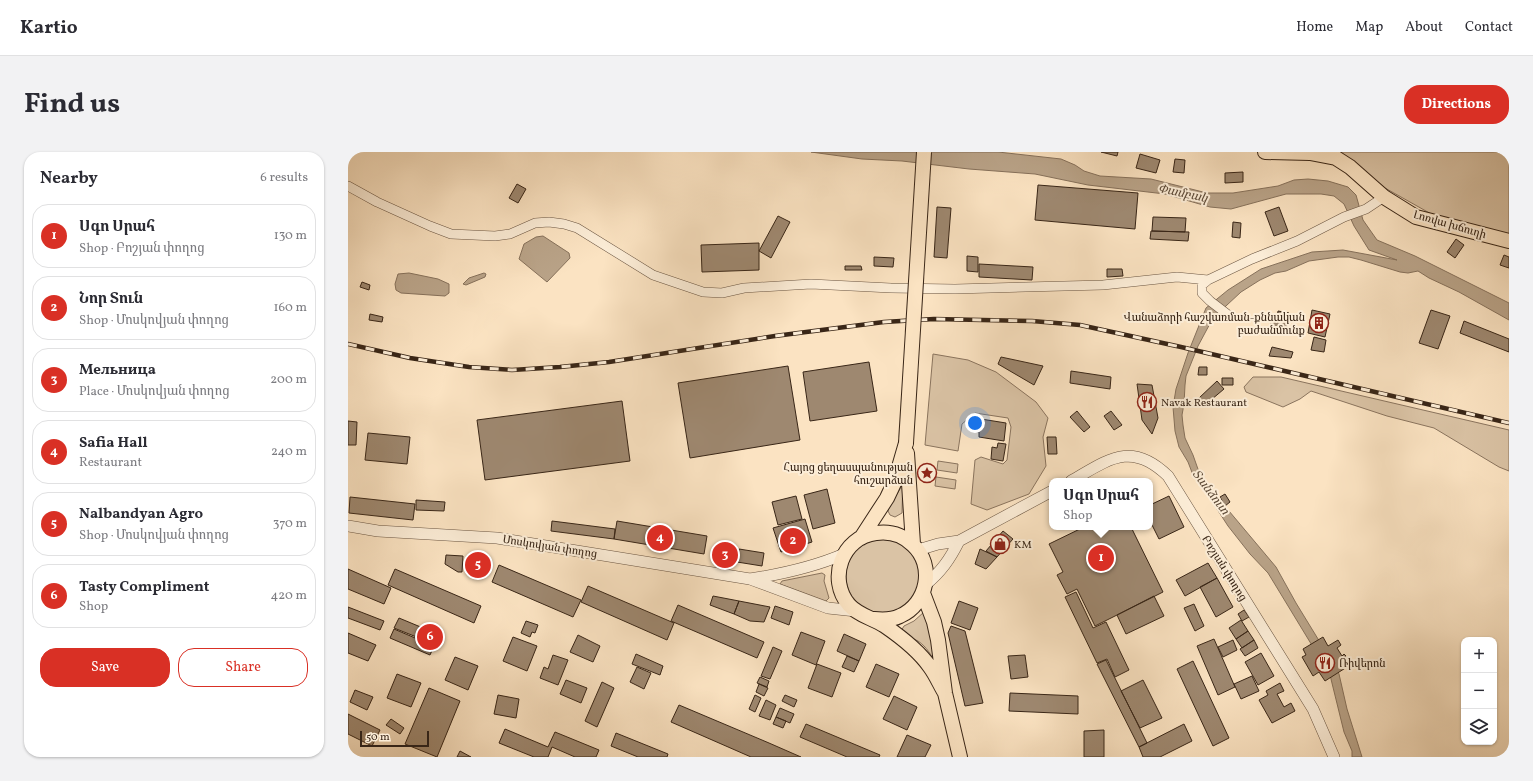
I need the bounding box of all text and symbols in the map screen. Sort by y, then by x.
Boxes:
text: Kartio [20,15,78,41]
text: Home [1296,18,1333,37]
text: Map [1355,18,1383,37]
text: About [1405,18,1443,37]
text: Contact [1465,18,1513,37]
text: Find us [24,85,120,124]
button: Directions [1404,85,1509,124]
text: Nearby [40,167,98,190]
text: 6 results [260,169,308,187]
water label: Փամբակ [1157,181,1210,207]
street label: Լոռվա խճուղի [1411,208,1488,243]
text: Սգո Սրահ [79,217,155,238]
text: 1 [51,227,57,245]
text: 130 m [274,227,307,245]
text: Shop · Բոշյան փողոց [79,240,205,258]
text: Նոր Տուն [79,289,143,310]
text: 2 [51,299,57,317]
text: 160 m [273,299,307,317]
place label: Վանաձորի հաշվառման-քննական բաժանմունք [1124,311,1305,339]
text: Shop · Մոսկովյան փողոց [79,312,229,330]
building icon: Վանաձորի հաշվառման-քննական բաժանմունք [1308,312,1330,334]
text: Мельница [79,360,156,381]
text: 3 [51,371,57,389]
text: 200 m [270,371,307,389]
text: Place · Մոսկովյան փողոց [79,383,230,401]
restaurant icon: Navak Restaurant [1136,391,1158,413]
place label: Navak Restaurant [1161,396,1247,411]
your location [965,413,985,433]
text: Safia Hall [79,433,148,454]
text: 4 [50,443,58,461]
text: 240 m [271,443,307,461]
text: Restaurant [79,454,142,472]
place label: Հայոց ցեղասպանության հուշարձան [784,461,913,489]
place icon: Հայոց ցեղասպանության հուշարձան [916,462,938,484]
water label: Տանձուտ [1188,467,1233,519]
popup [1049,478,1153,530]
text: Սգո Սրահ [1063,486,1139,507]
text: Nalbandyan Agro [79,504,203,525]
text: Shop [1063,507,1092,525]
text: 5 [51,515,57,533]
text: 370 m [273,515,307,533]
pin: 4 [647,523,673,553]
pin: 2 [780,526,806,556]
text: Shop · Մոսկովյան փողոց [79,527,229,545]
street label: Մոսկովյան փողոց [501,533,598,562]
shop icon: KM [989,533,1011,555]
street label: Բոշյան փողոց [1198,533,1250,605]
place label: KM [1014,538,1032,553]
pin: 3 [712,540,738,570]
pin: 1 [1088,543,1114,573]
pin: 5 [465,550,491,580]
text: Tasty Compliment [79,577,209,598]
text: 6 [50,587,58,605]
text: 420 m [270,587,307,605]
text: Shop [79,598,108,616]
pin: 6 [417,622,443,652]
map controls [1461,637,1497,745]
button: + [1461,637,1497,673]
button: Save [40,648,170,687]
button: Share [178,648,308,687]
restaurant icon: Ռիվերոն [1314,652,1336,674]
place label: Ռիվերոն [1339,657,1386,672]
button: − [1461,673,1497,709]
button: layers [1461,709,1497,745]
scale bar [360,729,429,748]
text: 50 m [366,730,390,745]

